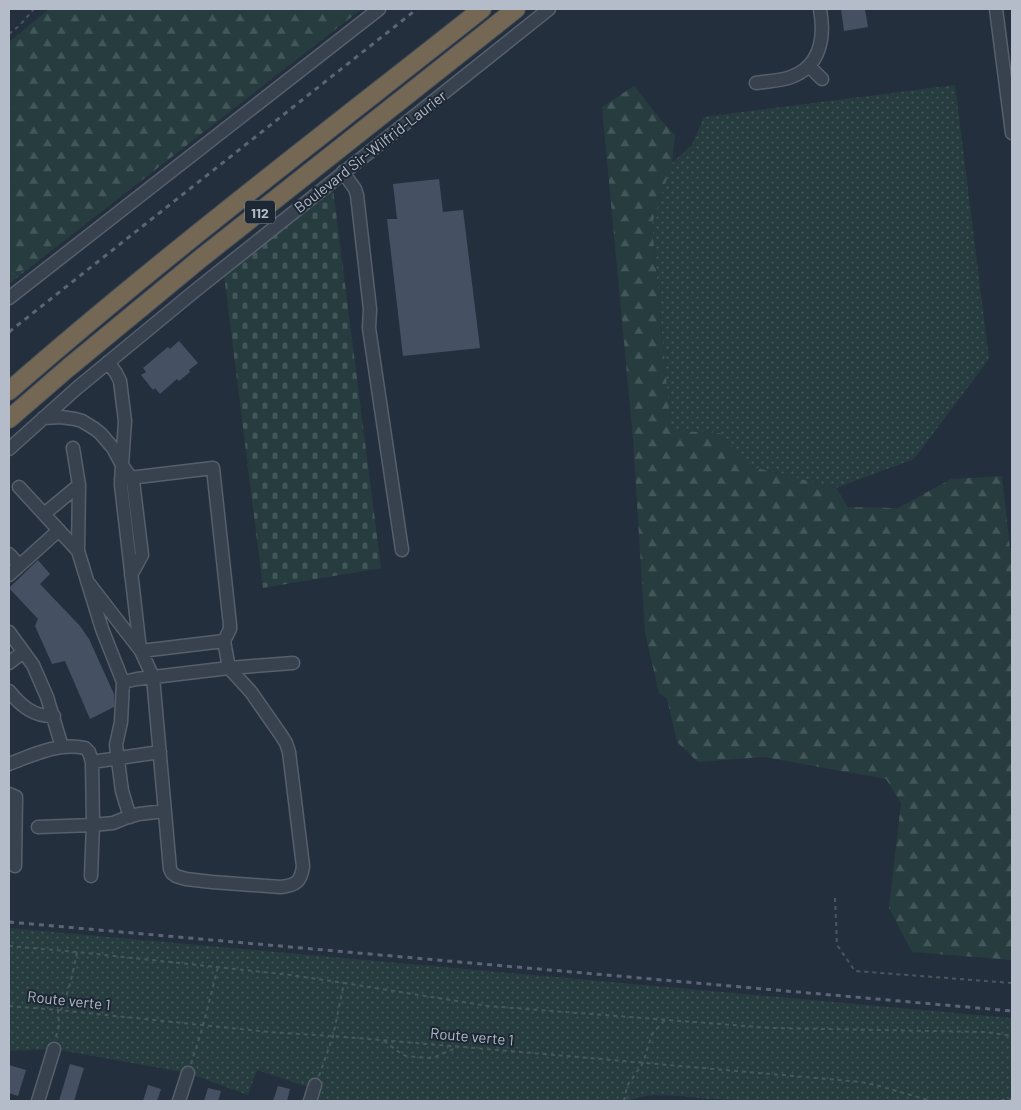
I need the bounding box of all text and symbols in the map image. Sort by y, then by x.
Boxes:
street label: Boulevard Sir-Wilfrid-Laurier [290,86,450,216]
road number: 112 [245,200,275,223]
street label: Route verte 1 [26,987,112,1013]
street label: Route verte 1 [430,1023,514,1049]

